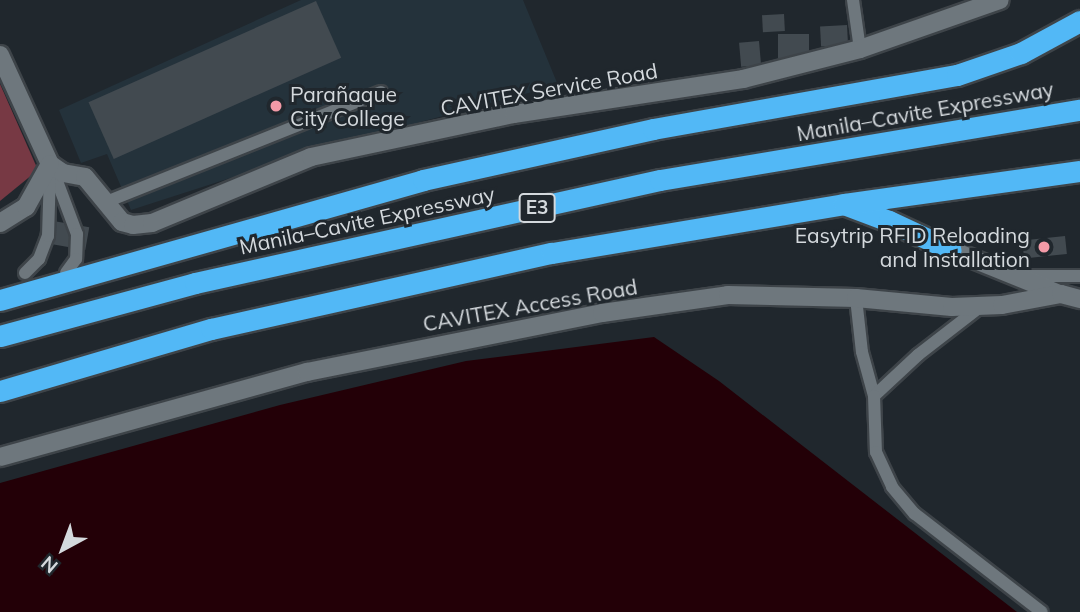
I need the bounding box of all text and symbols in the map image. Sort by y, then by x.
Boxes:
street label: CAVITEX Service Road [439,57,659,121]
street label: Manila–Cavite Expressway [795,76,1055,146]
place label: Parañaque City College [290,81,405,131]
marker: Parañaque City College [268,98,284,114]
street label: Manila–Cavite Expressway [237,181,497,259]
road number: E3 [518,192,556,224]
place label: Easytrip RFID Reloading and Installation [795,222,1030,272]
marker: Easytrip RFID Reloading and Installation [1036,239,1052,255]
street label: CAVITEX Access Road [421,274,639,336]
north arrow [28,514,98,584]
text: N [36,551,63,579]

